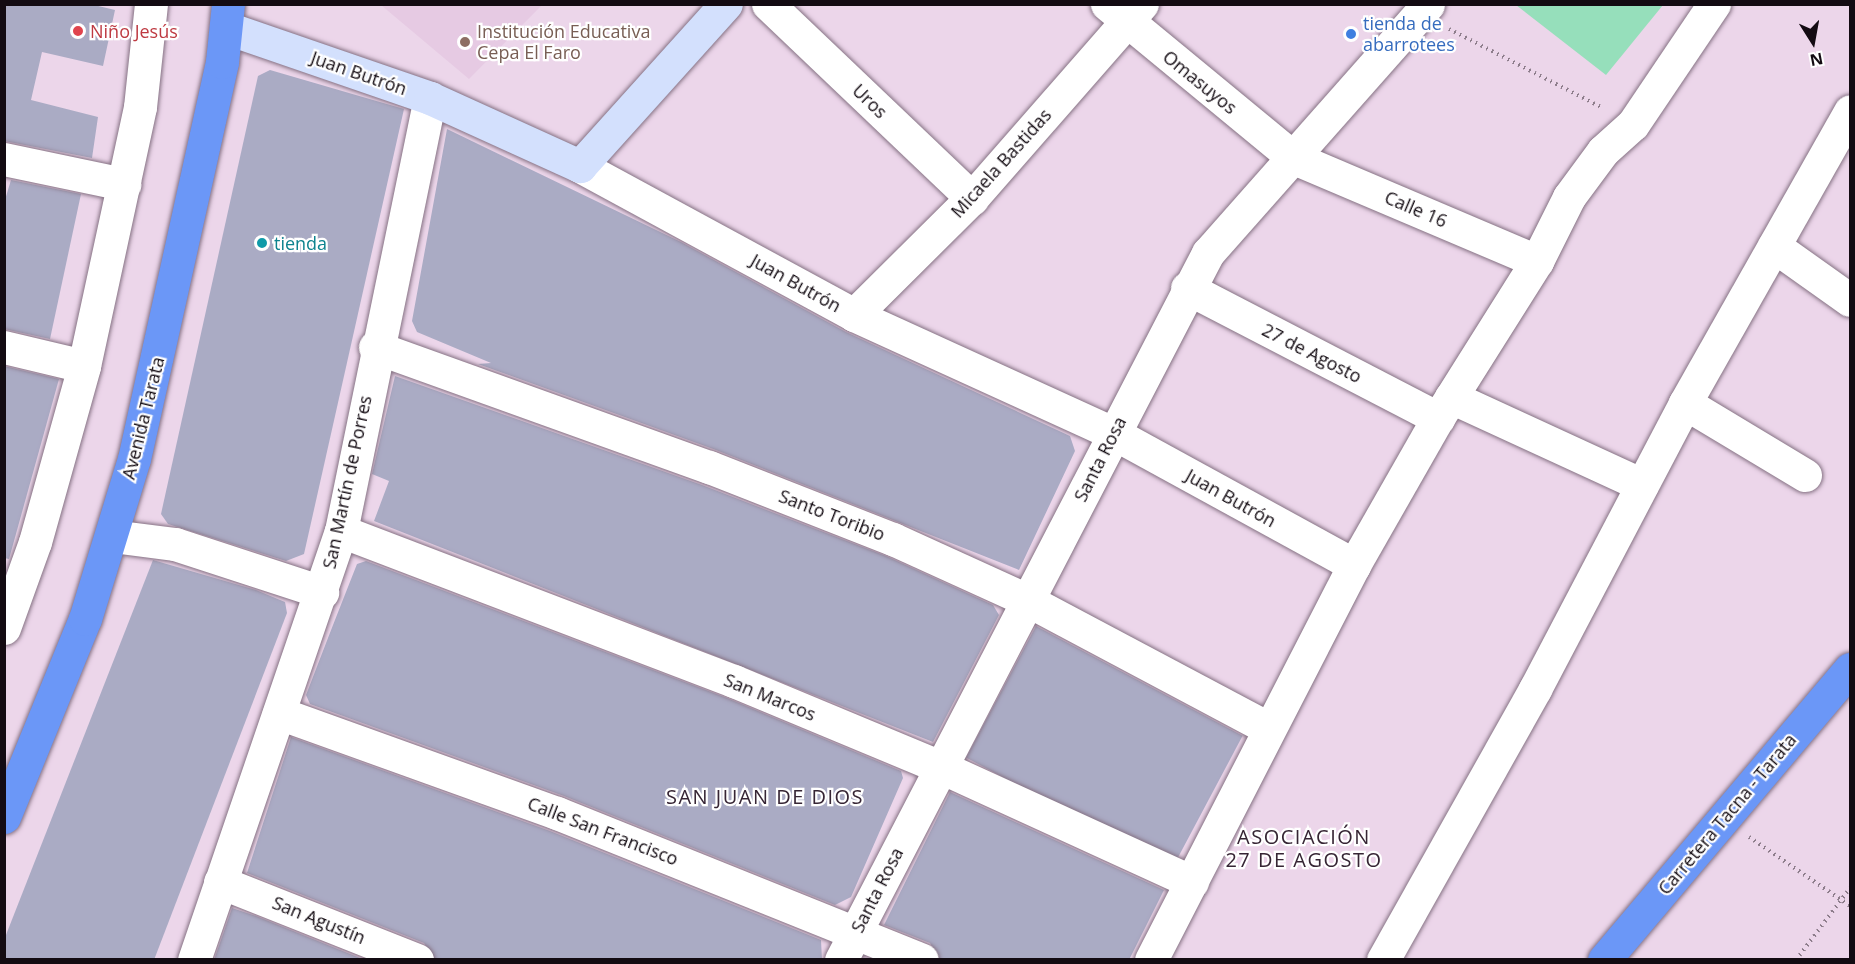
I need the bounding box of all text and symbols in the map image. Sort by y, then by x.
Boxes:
north arrow [1783,12,1843,72]
place label: tienda de abarrotees [1363,13,1455,56]
place label: Niño Jesús [90,20,178,42]
place label: Institución Educativa Cepa El Faro [477,21,650,63]
marker: Niño Jesús [71,24,85,38]
marker: tienda de abarrotees [1344,27,1358,41]
marker: Institución Educativa Cepa El Faro [458,35,472,49]
street label: Omasuyos [1159,46,1241,118]
street label: Juan Butrón [308,47,410,99]
text: N [1808,48,1825,72]
street label: Uros [848,79,892,123]
street label: Micaela Bastidas [946,104,1056,222]
street label: Calle 16 [1381,186,1451,232]
place label: tienda [274,232,327,254]
marker: tienda [255,236,269,250]
street label: Juan Butrón [747,249,845,317]
street label: 27 de Agosto [1259,319,1365,387]
street label: Avenida Tarata [117,355,169,481]
street label: San Martín de Porres [318,393,376,571]
street label: Santa Rosa [1069,413,1131,505]
street label: Juan Butrón [1182,464,1280,532]
street label: Santo Toribio [776,485,888,545]
street label: San Marcos [721,669,819,725]
street label: Carretera Tacna - Tarata [1653,729,1801,899]
district label: SAN JUAN DE DIOS [666,784,864,808]
street label: Calle San Francisco [525,792,681,870]
district label: ASOCIACIÓN 27 DE AGOSTO [1225,825,1383,872]
street label: Santa Rosa [846,844,908,936]
street label: San Agustín [269,892,369,948]

